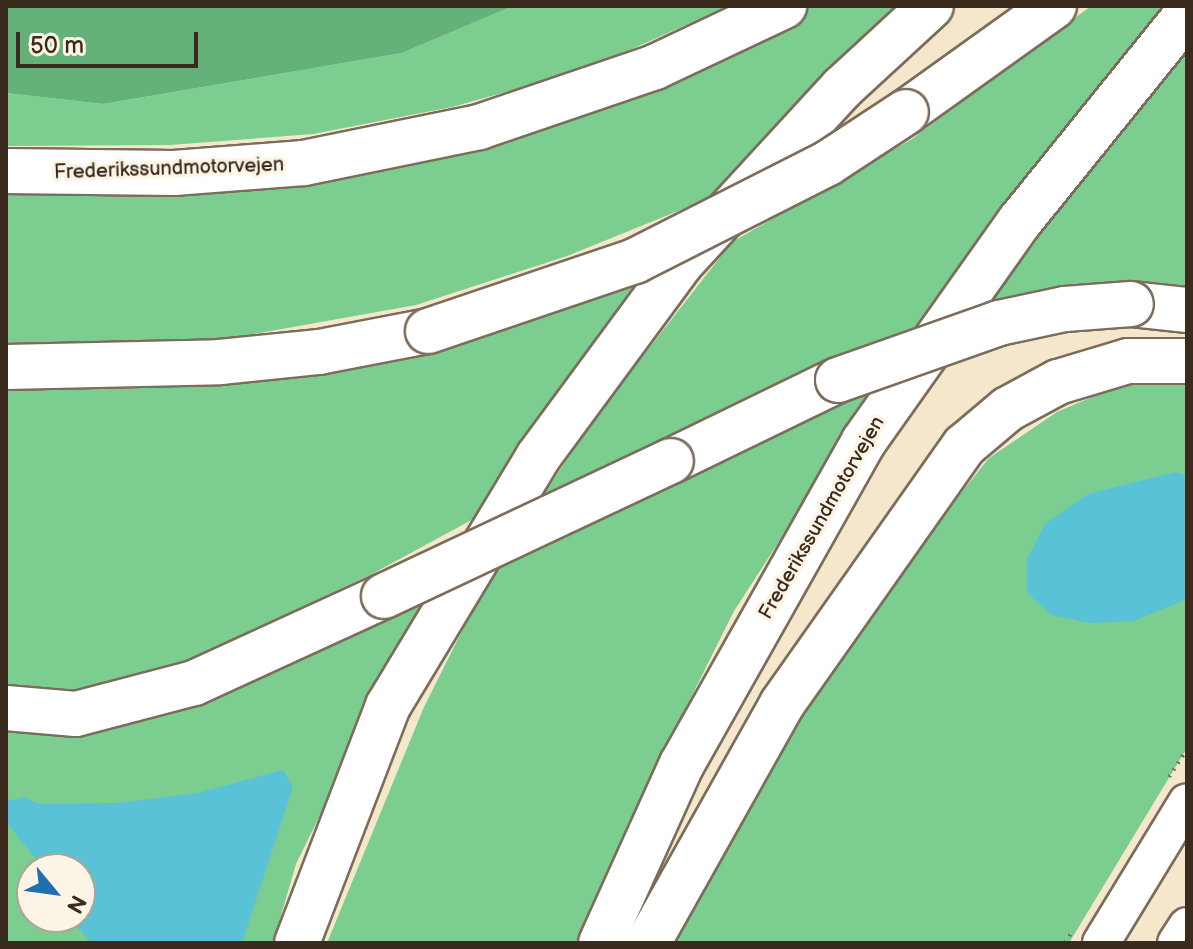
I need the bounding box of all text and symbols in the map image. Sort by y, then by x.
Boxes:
scale bar [20,16,202,66]
text: 50 m [30,31,84,60]
street label: Frederikssundmotorvejen [54,153,284,185]
street label: Frederikssundmotorvejen [754,412,890,624]
north arrow [16,853,96,933]
text: N [60,890,91,918]

